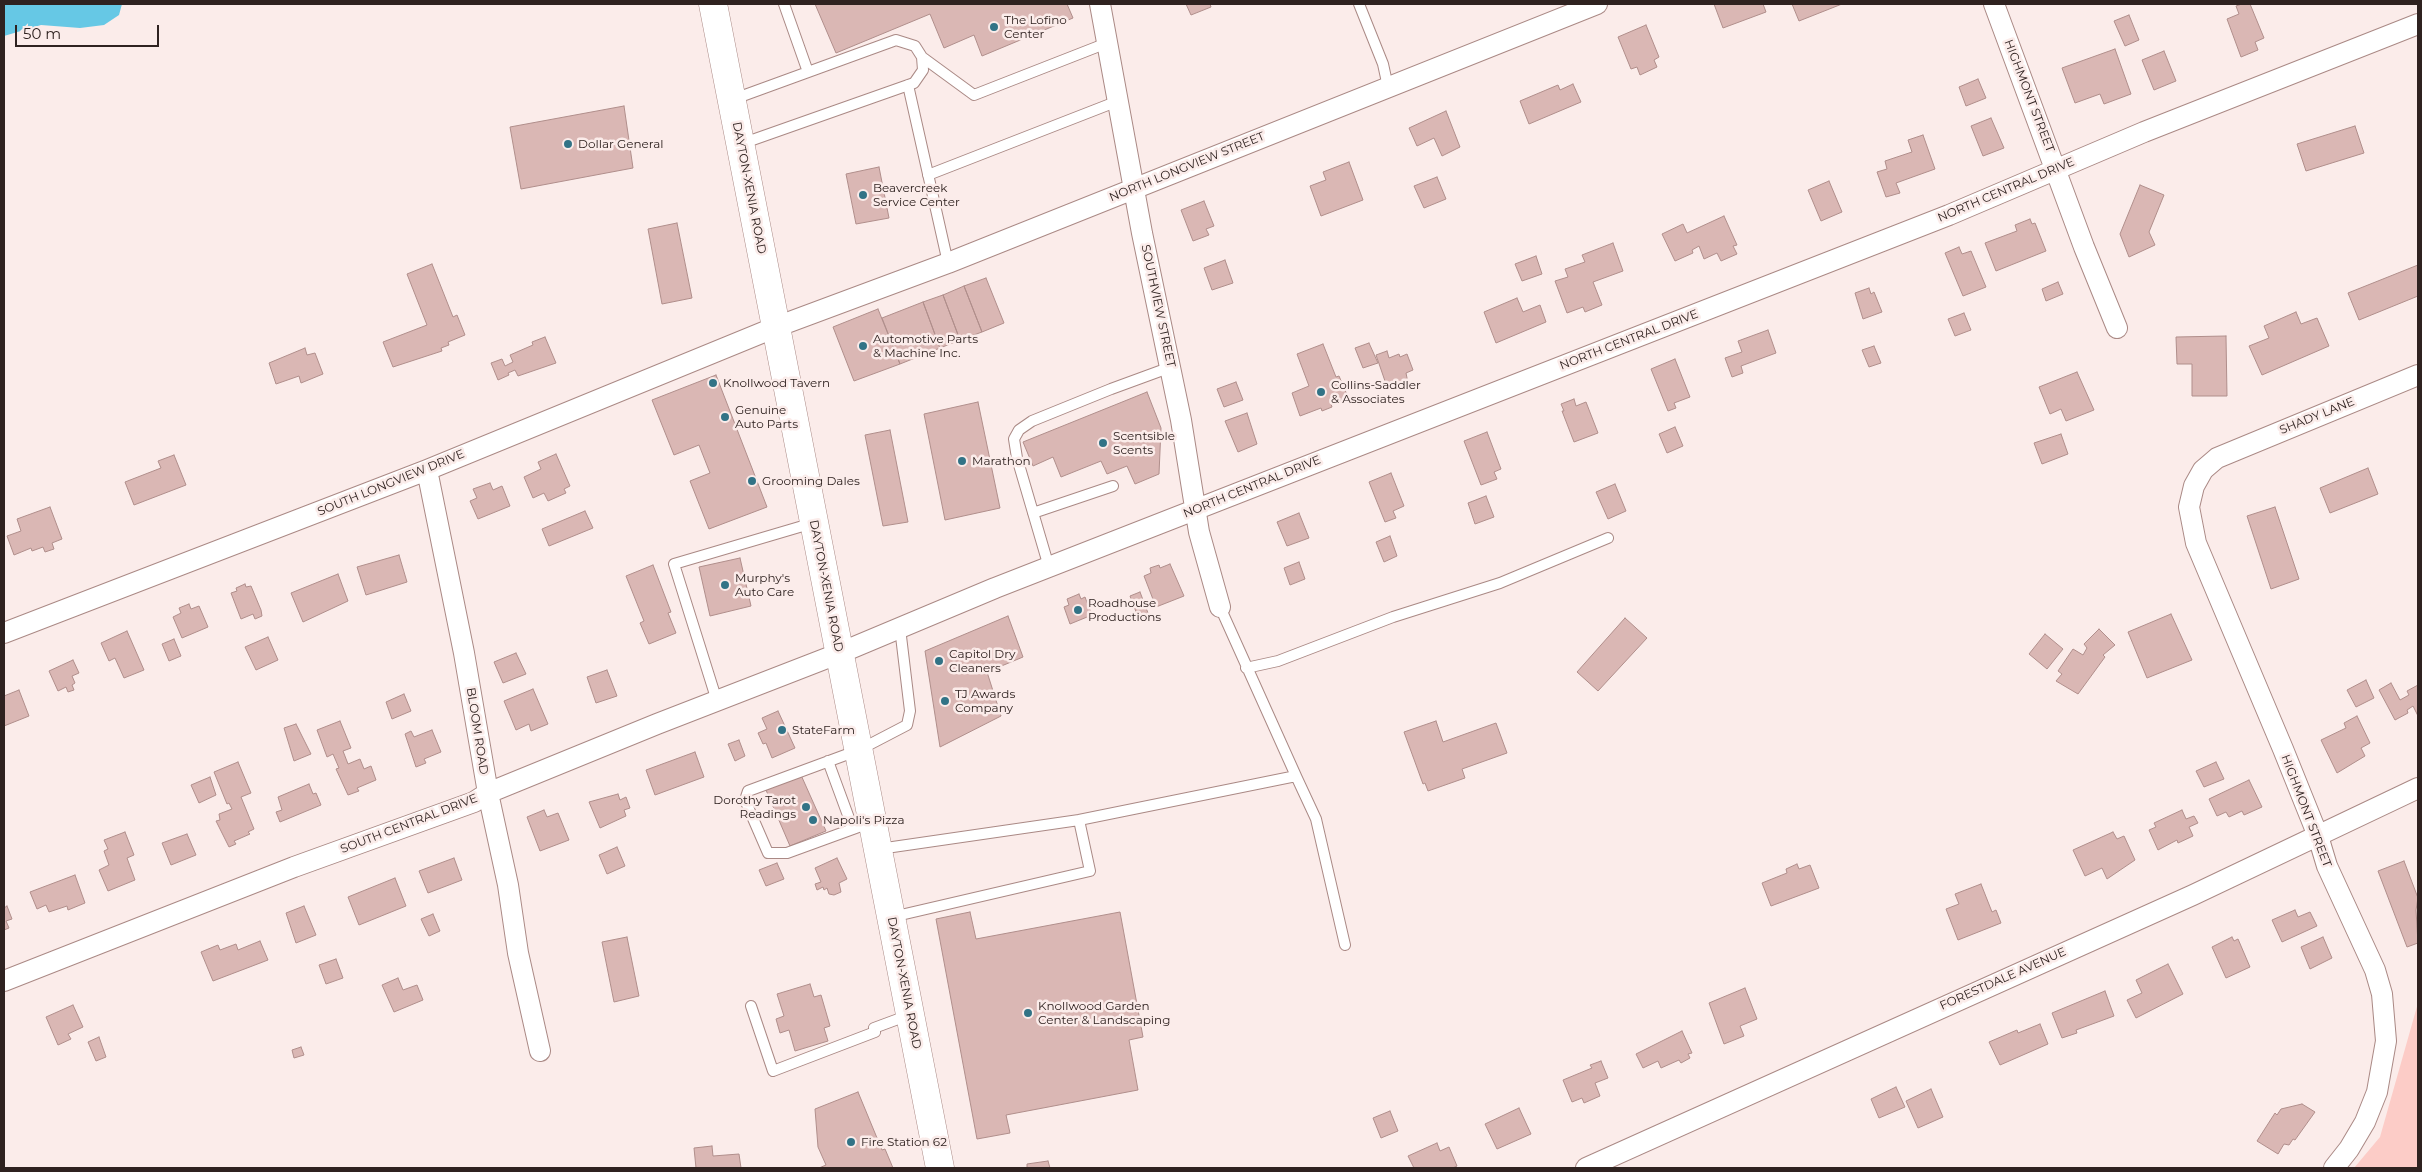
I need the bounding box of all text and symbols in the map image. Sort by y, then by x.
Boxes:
place label: The Lofino Center [1004,13,1067,41]
scale bar [18,15,161,47]
marker: The Lofino Center [988,21,1000,33]
text: 50 m [23,24,61,43]
street label: HIGHMONT STREET [2001,38,2057,154]
street label: DAYTON-XENIA ROAD [729,121,769,255]
street label: NORTH LONGVIEW STREET [1107,129,1267,205]
place label: Dollar General [578,137,663,151]
marker: Dollar General [562,138,574,150]
street label: NORTH CENTRAL DRIVE [1935,155,2077,225]
place label: Beavercreek Service Center [873,181,960,209]
marker: Beavercreek Service Center [857,189,869,201]
street label: SOUTHVIEW STREET [1138,243,1178,369]
street label: NORTH CENTRAL DRIVE [1558,307,1700,373]
place label: Automotive Parts & Machine Inc. [873,332,978,360]
marker: Automotive Parts & Machine Inc. [857,340,869,352]
place label: Knollwood Tavern [723,376,830,390]
marker: Knollwood Tavern [707,377,719,389]
place label: Collins-Saddler & Associates [1331,378,1421,406]
marker: Collins-Saddler & Associates [1315,386,1327,398]
street label: SHADY LANE [2277,394,2357,438]
place label: Genuine Auto Parts [735,403,798,431]
marker: Genuine Auto Parts [719,411,731,423]
place label: Scentsible Scents [1113,429,1175,457]
marker: Scentsible Scents [1097,437,1109,449]
street label: SOUTH LONGVIEW DRIVE [316,447,466,519]
street label: NORTH CENTRAL DRIVE [1181,453,1323,521]
place label: Marathon [972,454,1031,468]
marker: Marathon [956,455,968,467]
place label: Grooming Dales [762,474,860,488]
marker: Grooming Dales [746,475,758,487]
street label: DAYTON-XENIA ROAD [806,519,846,653]
place label: Murphy's Auto Care [735,571,794,599]
marker: Murphy's Auto Care [719,579,731,591]
place label: Roadhouse Productions [1088,596,1161,624]
marker: Roadhouse Productions [1072,604,1084,616]
place label: Capitol Dry Cleaners [949,647,1015,675]
marker: Capitol Dry Cleaners [933,655,945,667]
street label: BLOOM ROAD [463,686,491,776]
place label: TJ Awards Company [955,687,1015,715]
marker: TJ Awards Company [939,695,951,707]
place label: StateFarm [792,723,855,737]
marker: StateFarm [776,724,788,736]
street label: HIGHMONT STREET [2278,753,2334,869]
street label: SOUTH CENTRAL DRIVE [339,791,479,857]
place label: Dorothy Tarot Readings [713,793,796,821]
marker: Dorothy Tarot Readings [800,801,812,813]
place label: Napoli's Pizza [823,813,905,827]
marker: Napoli's Pizza [807,814,819,826]
street label: DAYTON-XENIA ROAD [884,916,924,1050]
street label: FORESTDALE AVENUE [1938,945,2068,1013]
place label: Knollwood Garden Center & Landscaping [1038,999,1170,1027]
marker: Knollwood Garden Center & Landscaping [1022,1007,1034,1019]
place label: Fire Station 62 [861,1135,947,1149]
marker: Fire Station 62 [845,1136,857,1148]

